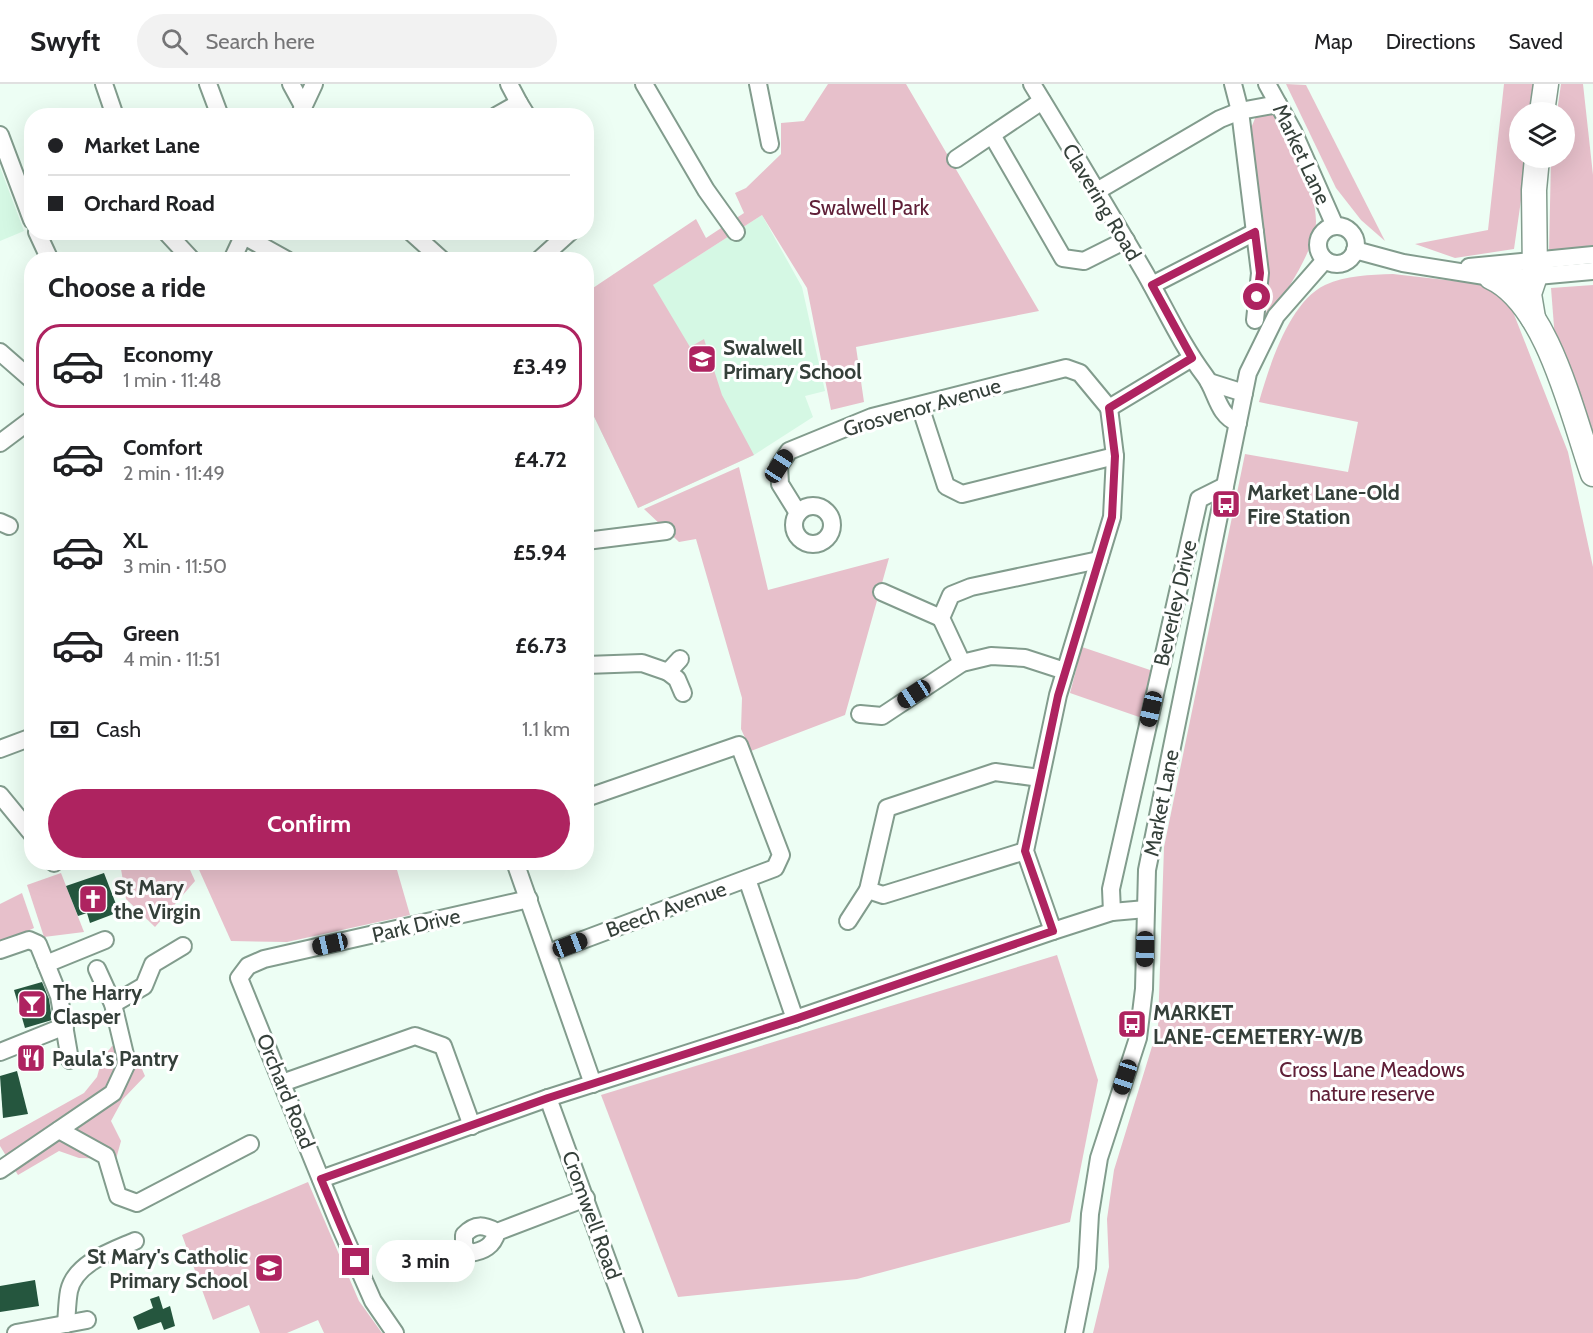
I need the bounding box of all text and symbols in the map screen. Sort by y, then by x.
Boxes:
search box [137,14,557,68]
text: Swyft [30,24,101,58]
icon: search [158,25,191,58]
text: Search here [206,28,315,55]
text: Map [1314,29,1353,54]
text: Directions [1386,29,1475,54]
text: Saved [1508,29,1563,54]
street label: Market Lane [1268,100,1336,209]
map controls [1509,102,1575,168]
button: layers [1509,102,1575,168]
text: Market Lane [84,132,200,159]
street label: Clavering Road [1057,139,1147,265]
text: Orchard Road [84,190,215,217]
park label: Swalwell Park [809,195,930,220]
text: Choose a ride [48,271,206,304]
route start [1243,283,1270,310]
place label: Swalwell Primary School [723,335,862,384]
icon: car [51,339,105,393]
text: Economy [123,341,213,368]
school or university icon: Swalwell Primary School [686,343,718,375]
text: £3.49 [513,353,567,380]
text: 1 min · 11:48 [123,368,222,392]
street label: Grosvenor Avenue [840,372,1004,441]
icon: car [51,432,105,486]
text: Comfort [123,434,202,461]
text: £4.72 [514,446,567,473]
car [762,446,796,486]
text: 2 min · 11:49 [123,461,225,485]
place label: Market Lane-Old Fire Station [1247,480,1400,529]
bus stop icon: Market Lane-Old Fire Station [1210,488,1242,520]
icon: car [51,525,105,579]
text: XL [123,527,148,554]
street label: Beverley Drive [1148,537,1202,668]
text: £5.94 [513,539,567,566]
text: 3 min · 11:50 [123,554,227,578]
icon: car [51,618,105,672]
text: Green [123,620,179,647]
text: £6.73 [515,632,567,659]
text: 4 min · 11:51 [123,647,220,671]
car [894,677,934,711]
car [1138,689,1164,729]
icon: cash [48,713,81,746]
text: Cash [96,716,141,743]
text: 1.1 km [522,717,570,741]
street label: Market Lane [1138,747,1184,859]
button: Confirm [48,789,570,858]
place label: St Mary the Virgin [114,875,201,924]
street label: Beech Avenue [602,876,730,942]
church icon: St Mary the Virgin [77,883,109,915]
street label: Park Drive [370,903,463,947]
car [550,930,590,960]
car [310,931,350,957]
car [1136,931,1154,967]
place label: The Harry Clasper [53,980,143,1029]
bar icon: The Harry Clasper [16,988,48,1020]
place label: MARKET LANE-CEMETERY-W/B [1153,1000,1363,1049]
bus stop icon: MARKET LANE-CEMETERY-W/B [1116,1008,1148,1040]
street label: Orchard Road [252,1030,320,1152]
restaurant icon: Paula's Pantry [15,1042,47,1074]
place label: Paula's Pantry [52,1046,179,1071]
car [1111,1057,1139,1097]
park label: Cross Lane Meadows nature reserve [1279,1057,1465,1106]
street label: Cromwell Road [557,1147,627,1283]
callout: 3 min [377,1241,476,1283]
place label: St Mary's Catholic Primary School [87,1244,248,1293]
route end [342,1248,369,1275]
text: 3 min [401,1249,450,1273]
school or university icon: St Mary's Catholic Primary School [253,1252,285,1284]

